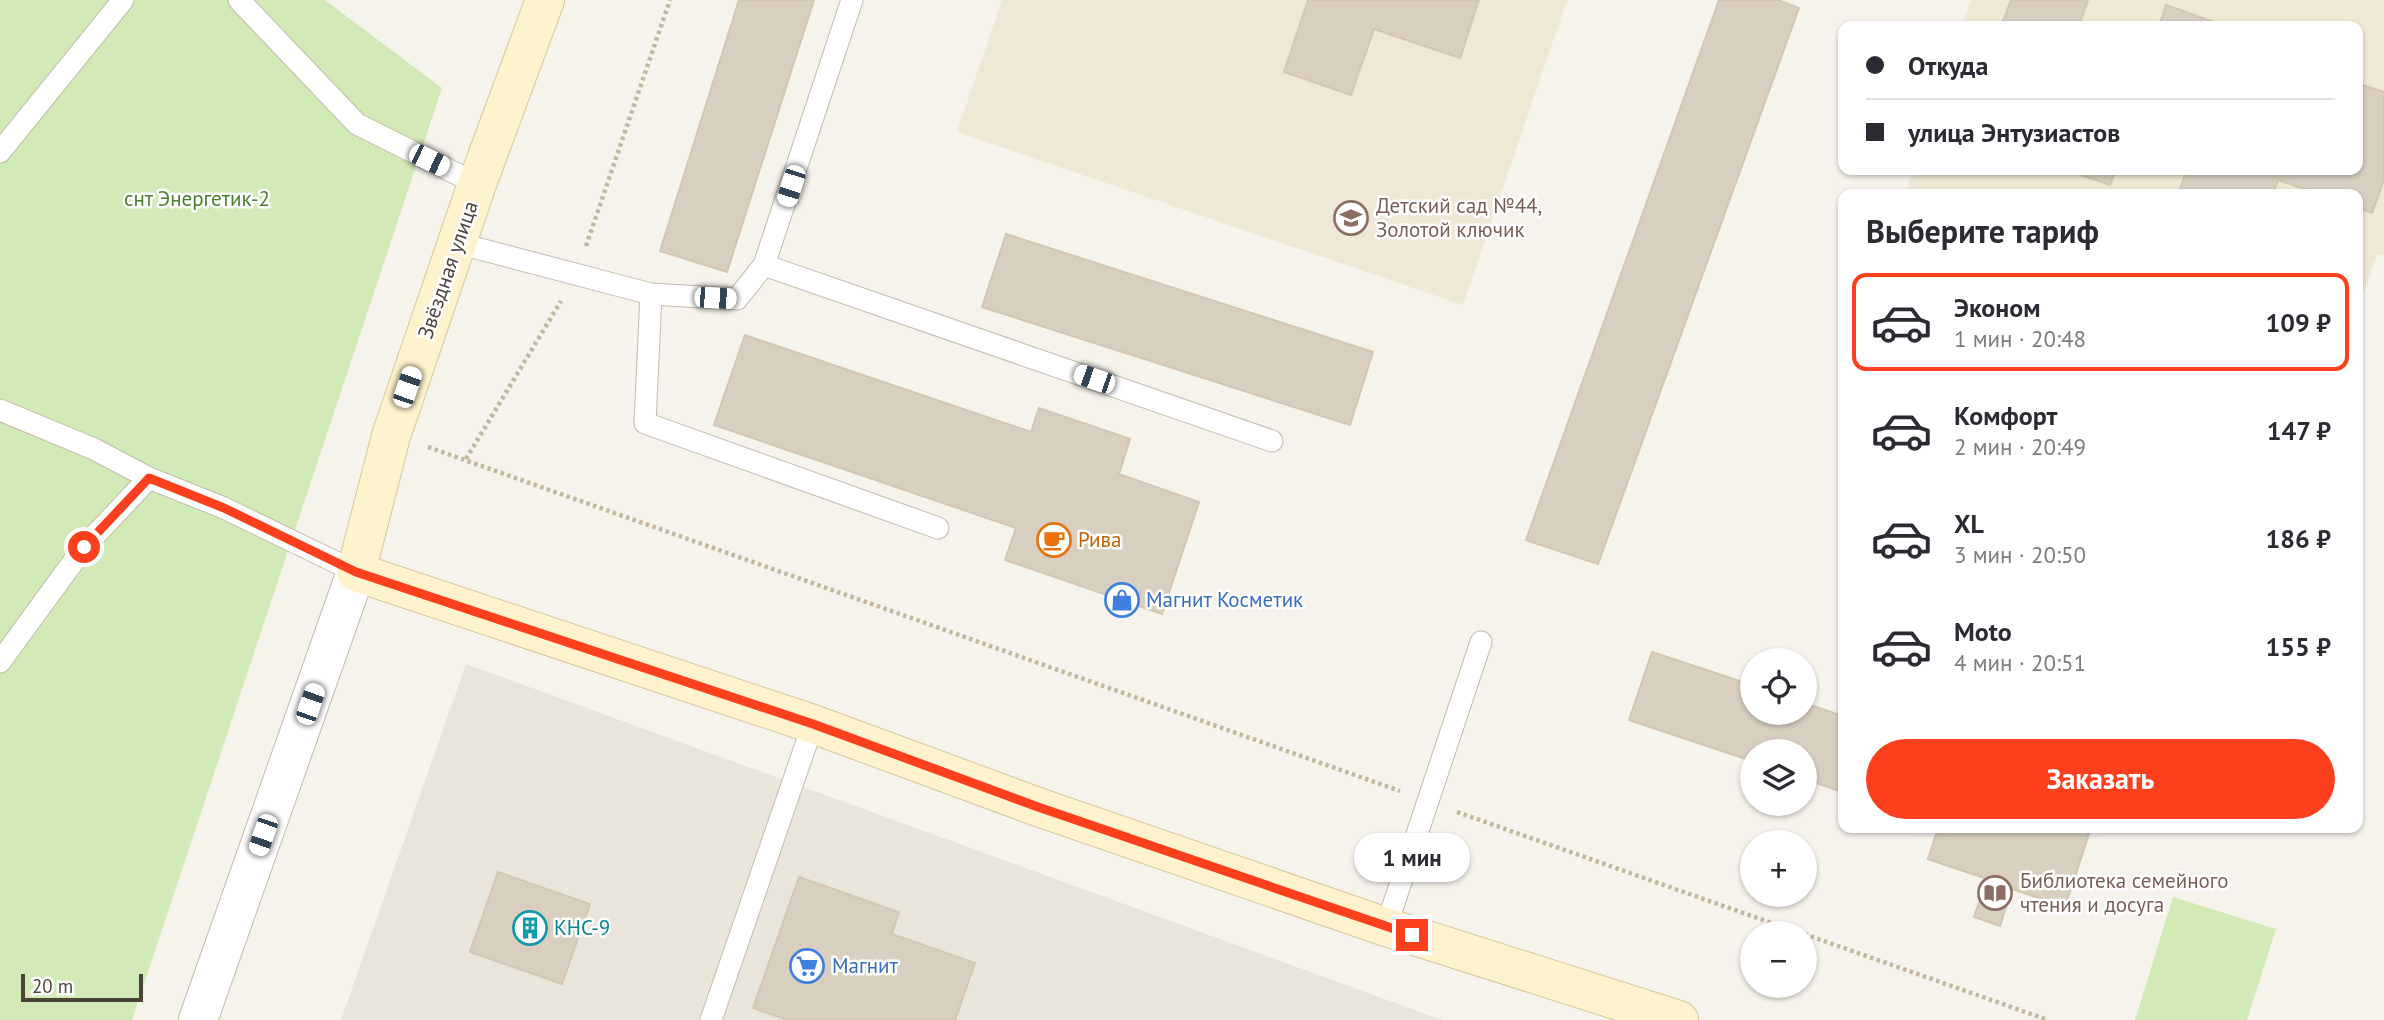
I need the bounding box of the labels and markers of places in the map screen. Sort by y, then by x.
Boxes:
place label: Детский сад №44, Золотой ключик [1376,192,1542,243]
school or university icon: Детский сад №44, Золотой ключик [1332,199,1370,237]
cafe icon: Рива [1035,521,1073,559]
place label: Рива [1078,526,1121,553]
shop icon: Магнит Косметик [1103,581,1141,619]
place label: Магнит Косметик [1146,586,1303,613]
place label: Библиотека семейного чтения и досуга [2020,867,2228,918]
library icon: Библиотека семейного чтения и досуга [1976,874,2014,912]
building icon: КНС-9 [511,909,549,947]
place label: КНС-9 [554,914,610,941]
supermarket icon: Магнит [788,947,826,985]
place label: Магнит [832,952,899,979]

